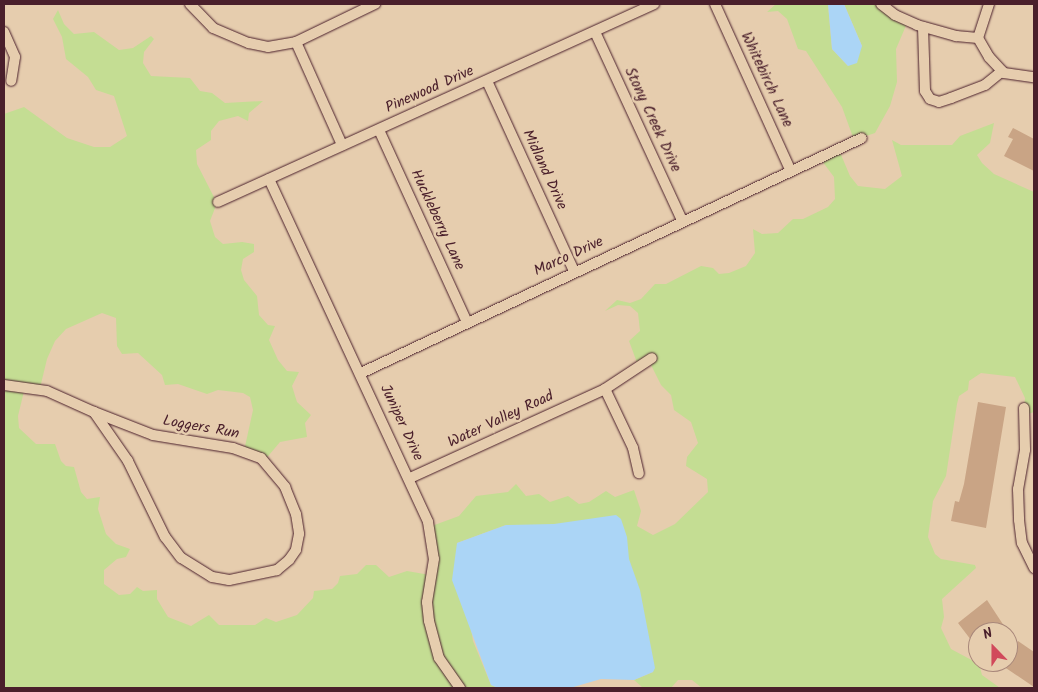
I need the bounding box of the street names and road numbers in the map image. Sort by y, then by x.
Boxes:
street label: Whitebirch Lane [736,30,796,130]
street label: Pinewood Drive [383,62,477,118]
street label: Stony Creek Drive [620,65,684,175]
street label: Midland Drive [518,127,570,213]
street label: Huckleberry Lane [406,167,468,273]
street label: Marco Drive [531,233,607,281]
street label: Juniper Drive [376,382,426,464]
street label: Water Valley Road [445,388,557,452]
street label: Loggers Run [161,412,241,444]

